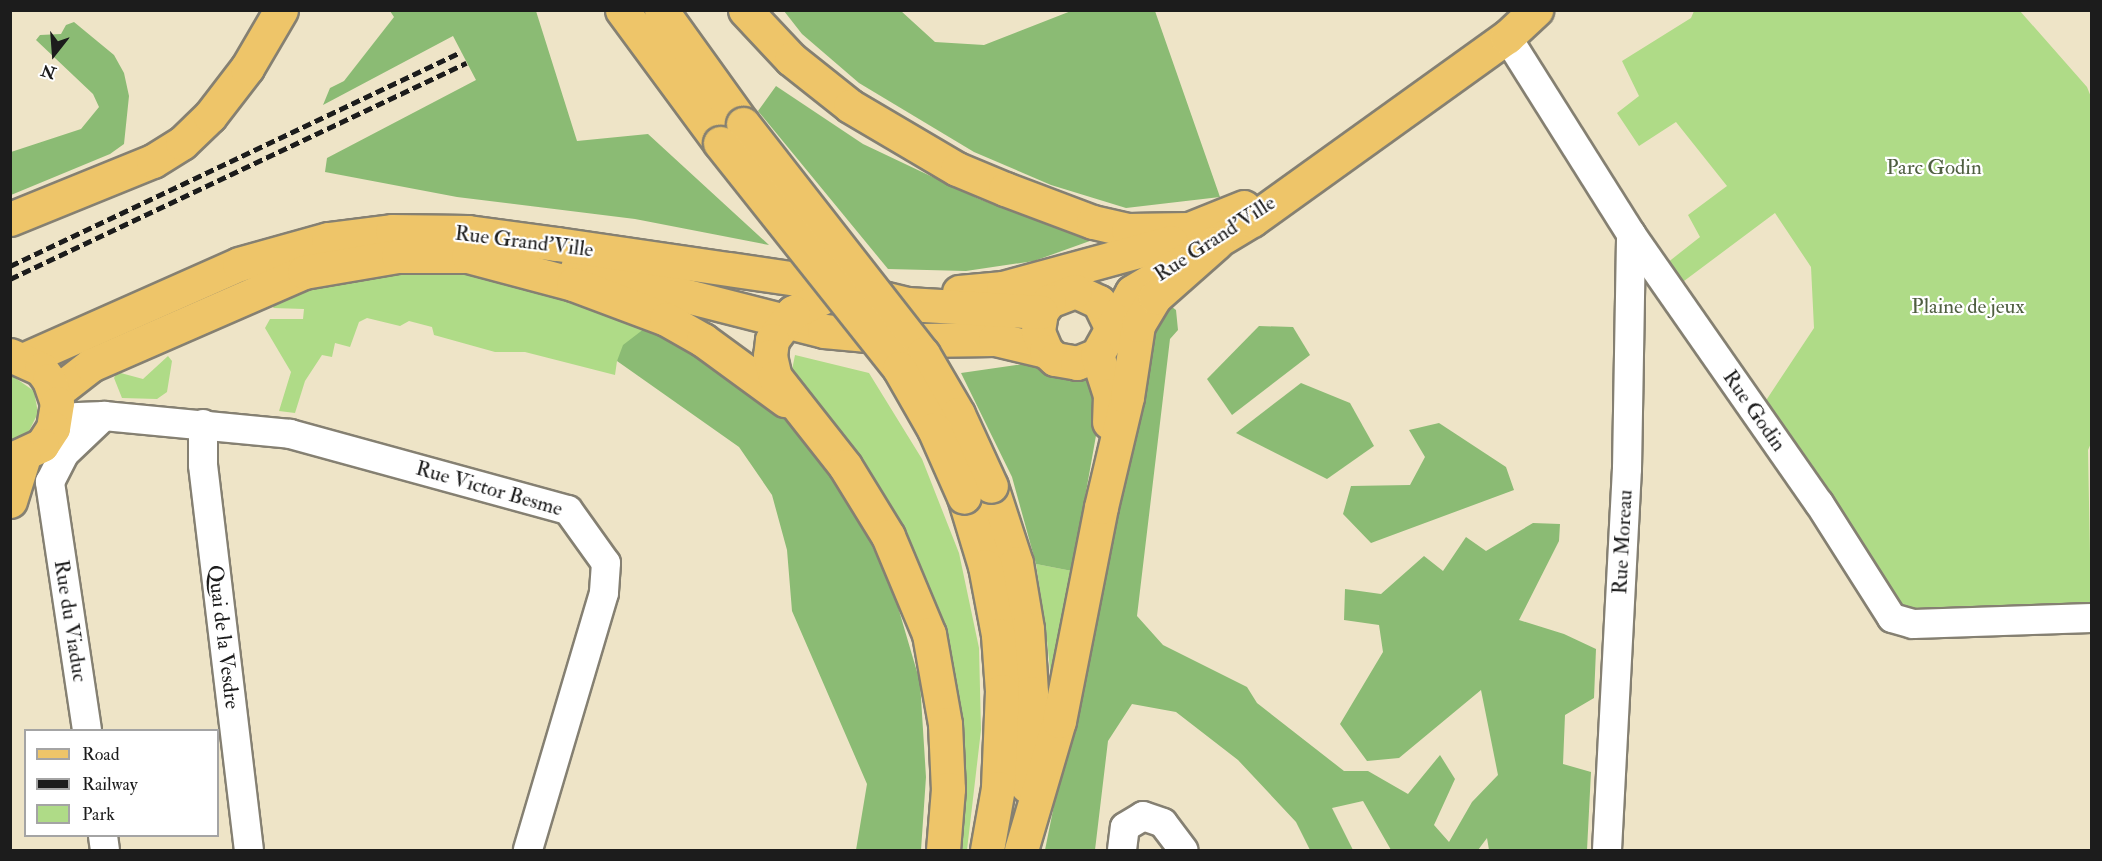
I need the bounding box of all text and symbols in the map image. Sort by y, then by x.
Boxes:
north arrow [24,24,84,84]
text: N [39,60,59,83]
park label: Parc Godin [1886,155,1982,181]
street label: Rue Grand'Ville [1150,191,1280,287]
street label: Rue Grand'Ville [453,221,595,263]
park label: Plaine de jeux [1911,294,2025,320]
street label: Rue Godin [1717,366,1791,456]
street label: Rue Victor Besme [413,456,565,522]
street label: Rue Moreau [1608,489,1638,595]
street label: Rue du Viaduc [48,558,92,684]
street label: Quai de la Vesdre [202,563,244,711]
legend [24,729,219,837]
text: Road [82,743,120,766]
text: Railway [82,773,138,796]
text: Park [82,803,115,826]

